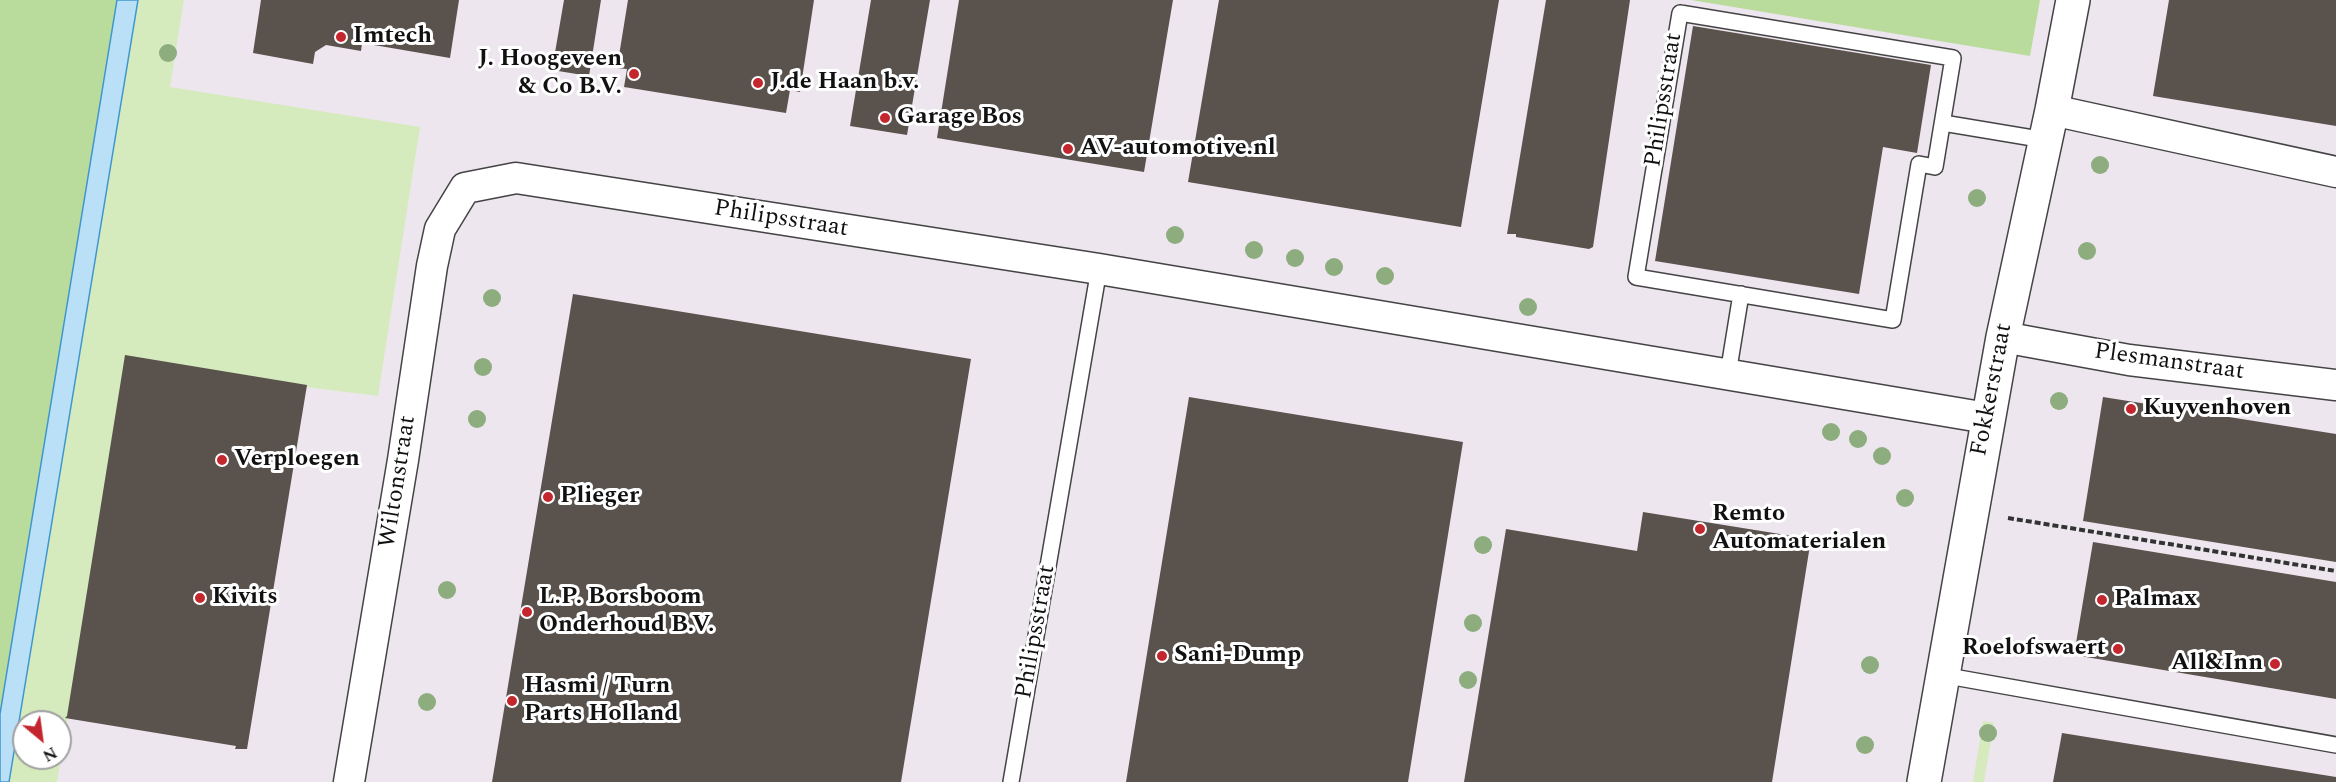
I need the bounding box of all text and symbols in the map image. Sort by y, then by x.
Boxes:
place label: Imtech [353,23,432,51]
marker: Imtech [334,30,348,44]
street label: Philipsstraat [1640,31,1690,169]
place label: J. Hoogeveen & Co B.V. [478,46,622,102]
marker: J. Hoogeveen & Co B.V. [627,67,641,81]
place label: J.de Haan b.v. [770,69,919,97]
marker: J.de Haan b.v. [751,76,765,90]
place label: Garage Bos [897,104,1022,132]
marker: Garage Bos [878,111,892,125]
place label: AV-automotive.nl [1080,135,1276,163]
marker: AV-automotive.nl [1061,142,1075,156]
street label: Philipsstraat [712,195,850,245]
street label: Fokkerstraat [1966,321,2020,459]
street label: Plesmanstraat [2092,338,2246,388]
place label: Kuyvenhoven [2143,395,2291,423]
marker: Kuyvenhoven [2124,402,2138,416]
street label: Wiltonstraat [374,414,424,550]
place label: Verploegen [234,446,360,474]
marker: Verploegen [215,453,229,467]
place label: Plieger [560,483,639,511]
marker: Plieger [541,490,555,504]
place label: Remto Automaterialen [1712,501,1886,557]
marker: Remto Automaterialen [1693,522,1707,536]
street label: Philipsstraat [1011,563,1063,701]
place label: Kivits [212,584,278,612]
place label: L.P. Borsboom Onderhoud B.V. [539,584,715,640]
place label: Palmax [2114,586,2197,614]
marker: Kivits [193,591,207,605]
marker: Palmax [2095,593,2109,607]
marker: L.P. Borsboom Onderhoud B.V. [520,605,534,619]
place label: Roelofswaert [1962,635,2106,663]
place label: Sani-Dump [1174,642,1301,670]
marker: Roelofswaert [2111,642,2125,656]
marker: Sani-Dump [1155,649,1169,663]
place label: All&Inn [2171,650,2263,678]
marker: All&Inn [2268,657,2282,671]
place label: Hasmi / Turn Parts Holland [524,673,678,729]
marker: Hasmi / Turn Parts Holland [505,694,519,708]
north arrow [12,710,72,770]
text: N [38,740,61,768]

